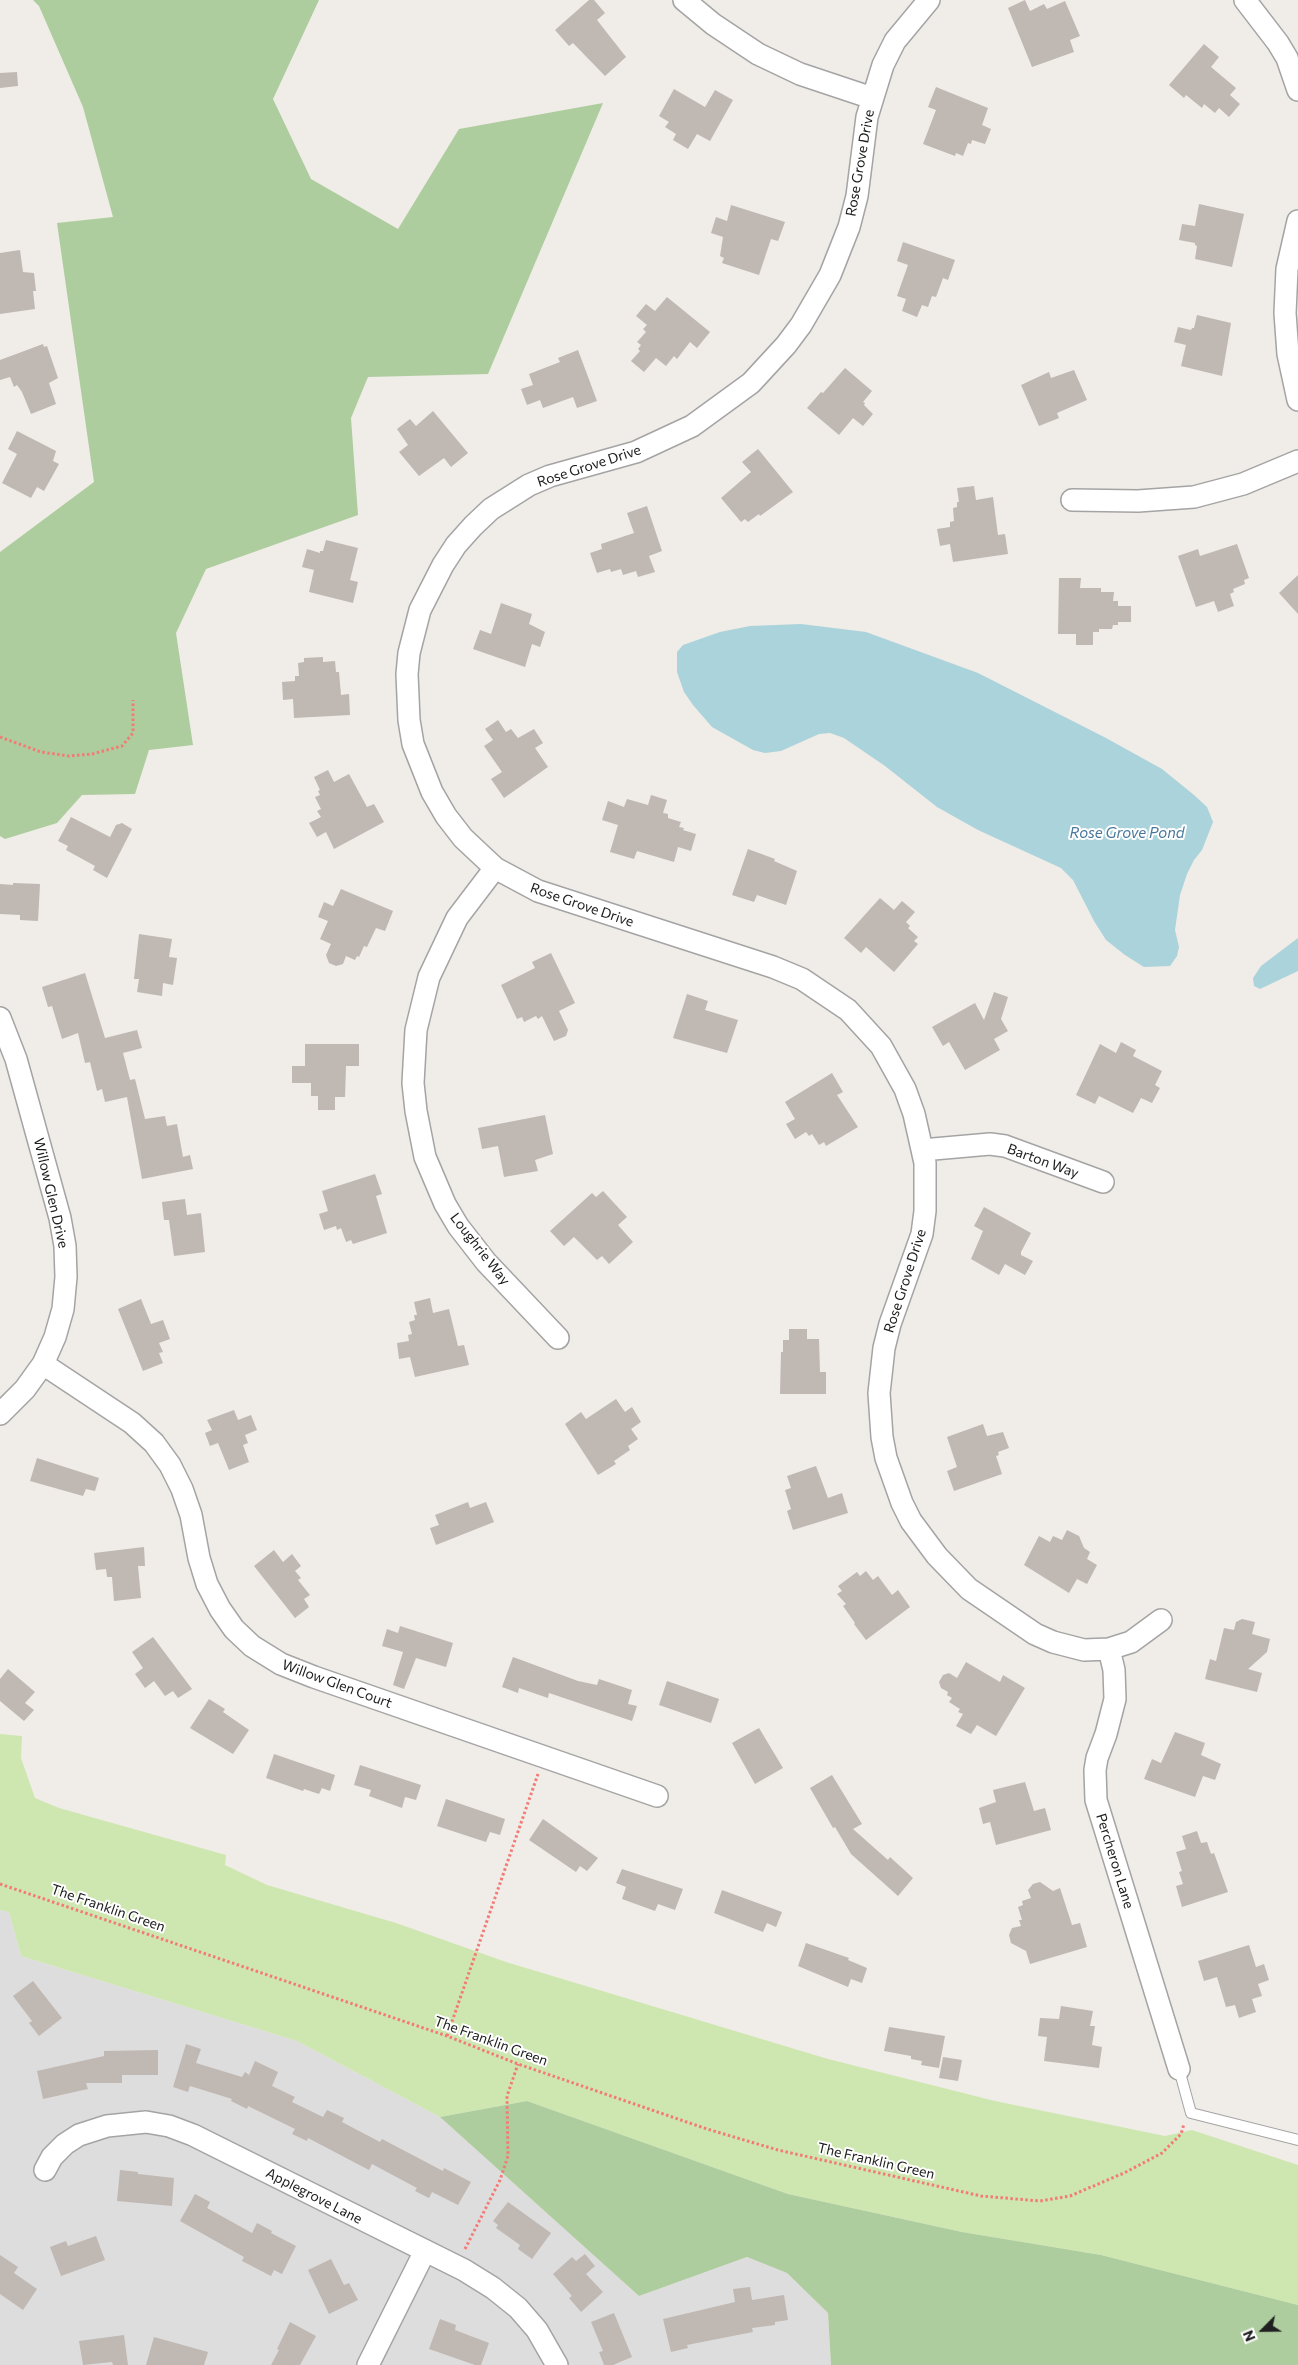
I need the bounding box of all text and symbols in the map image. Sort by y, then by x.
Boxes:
street label: Rose Grove Drive [842,108,878,218]
street label: Rose Grove Drive [535,441,643,491]
water label: Rose Grove Pond [1070,824,1184,842]
street label: Rose Grove Drive [528,879,636,931]
street label: Willow Glen Drive [30,1136,72,1250]
street label: Barton Way [1005,1140,1081,1182]
street label: Loughrie Way [447,1210,513,1288]
street label: Rose Grove Drive [880,1227,930,1335]
street label: Willow Glen Court [280,1656,394,1712]
street label: Percheron Lane [1093,1811,1137,1911]
street label: The Franklin Green [49,1881,167,1935]
street label: The Franklin Green [432,2013,550,2069]
street label: The Franklin Green [816,2139,936,2183]
street label: Applegrove Lane [263,2164,365,2228]
north arrow [1238,2305,1288,2355]
text: N [1239,2328,1259,2344]

